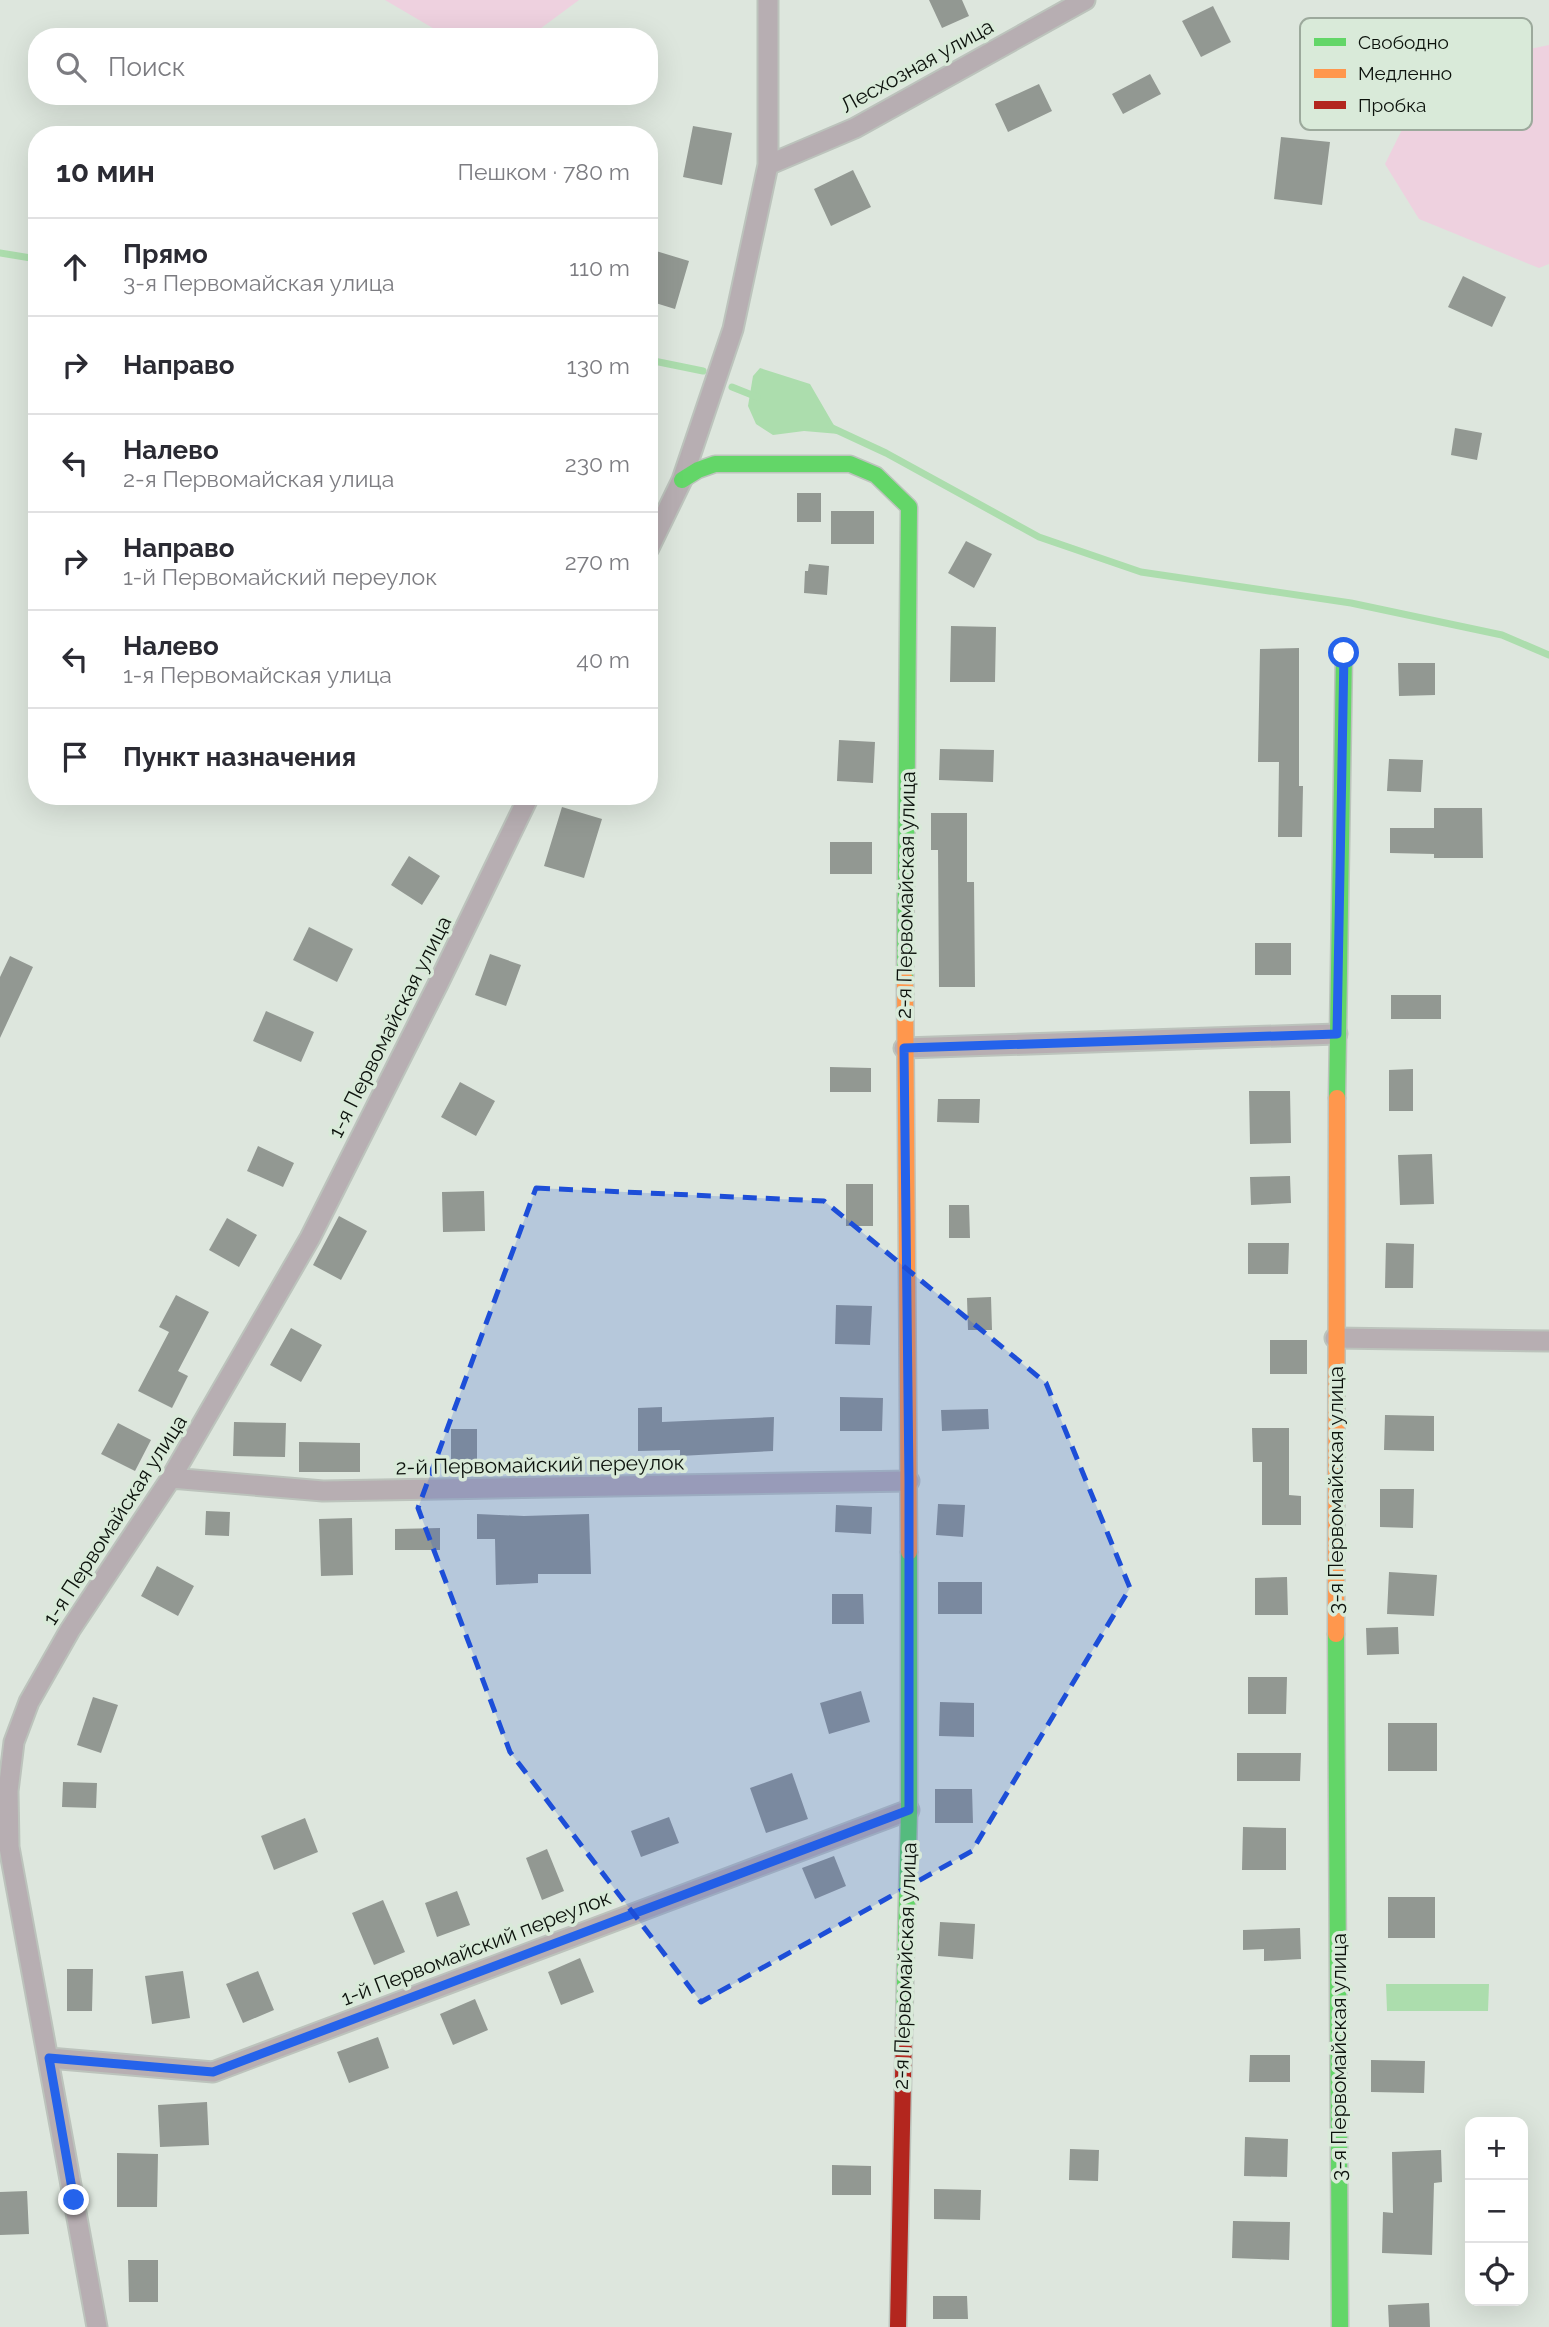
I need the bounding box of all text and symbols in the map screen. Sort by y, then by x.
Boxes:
street label: Лесхозная улица [836,13,997,118]
legend [1300,18,1532,130]
search box [28,28,658,105]
text: Свободно [1358,31,1449,53]
icon: search [52,48,90,86]
text: Поиск [108,52,185,82]
text: Медленно [1358,62,1452,84]
text: Пробка [1358,94,1426,116]
text: 10 мин [56,154,155,189]
text: Пешком · 780 m [457,158,630,185]
text: Прямо [123,239,208,269]
icon: ahead [56,248,94,286]
text: 110 m [569,254,630,281]
text: 3-я Первомайская улица [123,269,394,296]
icon: right [56,346,94,384]
text: Направо [123,350,234,380]
text: 130 m [567,352,630,379]
text: Налево [123,435,219,465]
icon: left [56,444,94,482]
text: 230 m [565,450,630,477]
text: 2-я Первомайская улица [123,465,394,492]
text: Направо [123,533,234,563]
icon: right [56,542,94,580]
text: 270 m [565,548,630,575]
text: 1-й Первомайский переулок [123,563,437,590]
text: Налево [123,631,219,661]
route start [1328,637,1359,668]
icon: left [56,640,94,678]
text: 40 m [576,646,630,673]
text: 1-я Первомайская улица [123,661,392,688]
icon: arrive [56,738,94,776]
text: Пункт назначения [123,742,356,772]
street label: 2-я Первомайская улица [891,771,920,1019]
street label: 1-я Первомайская улица [323,912,456,1142]
street label: 3-я Первомайская улица [1323,1366,1348,1614]
street label: 1-я Первомайская улица [37,1410,192,1629]
street label: 2-й Первомайский переулок [395,1449,685,1480]
street label: 2-я Первомайская улица [888,1842,921,2090]
street label: 1-й Первомайский переулок [337,1884,614,2011]
street label: 3-я Первомайская улица [1326,1933,1351,2181]
map controls [1465,2117,1528,2306]
button: + [1465,2117,1528,2180]
button: − [1465,2180,1528,2243]
route end [58,2184,89,2215]
button: locate [1465,2243,1528,2306]

